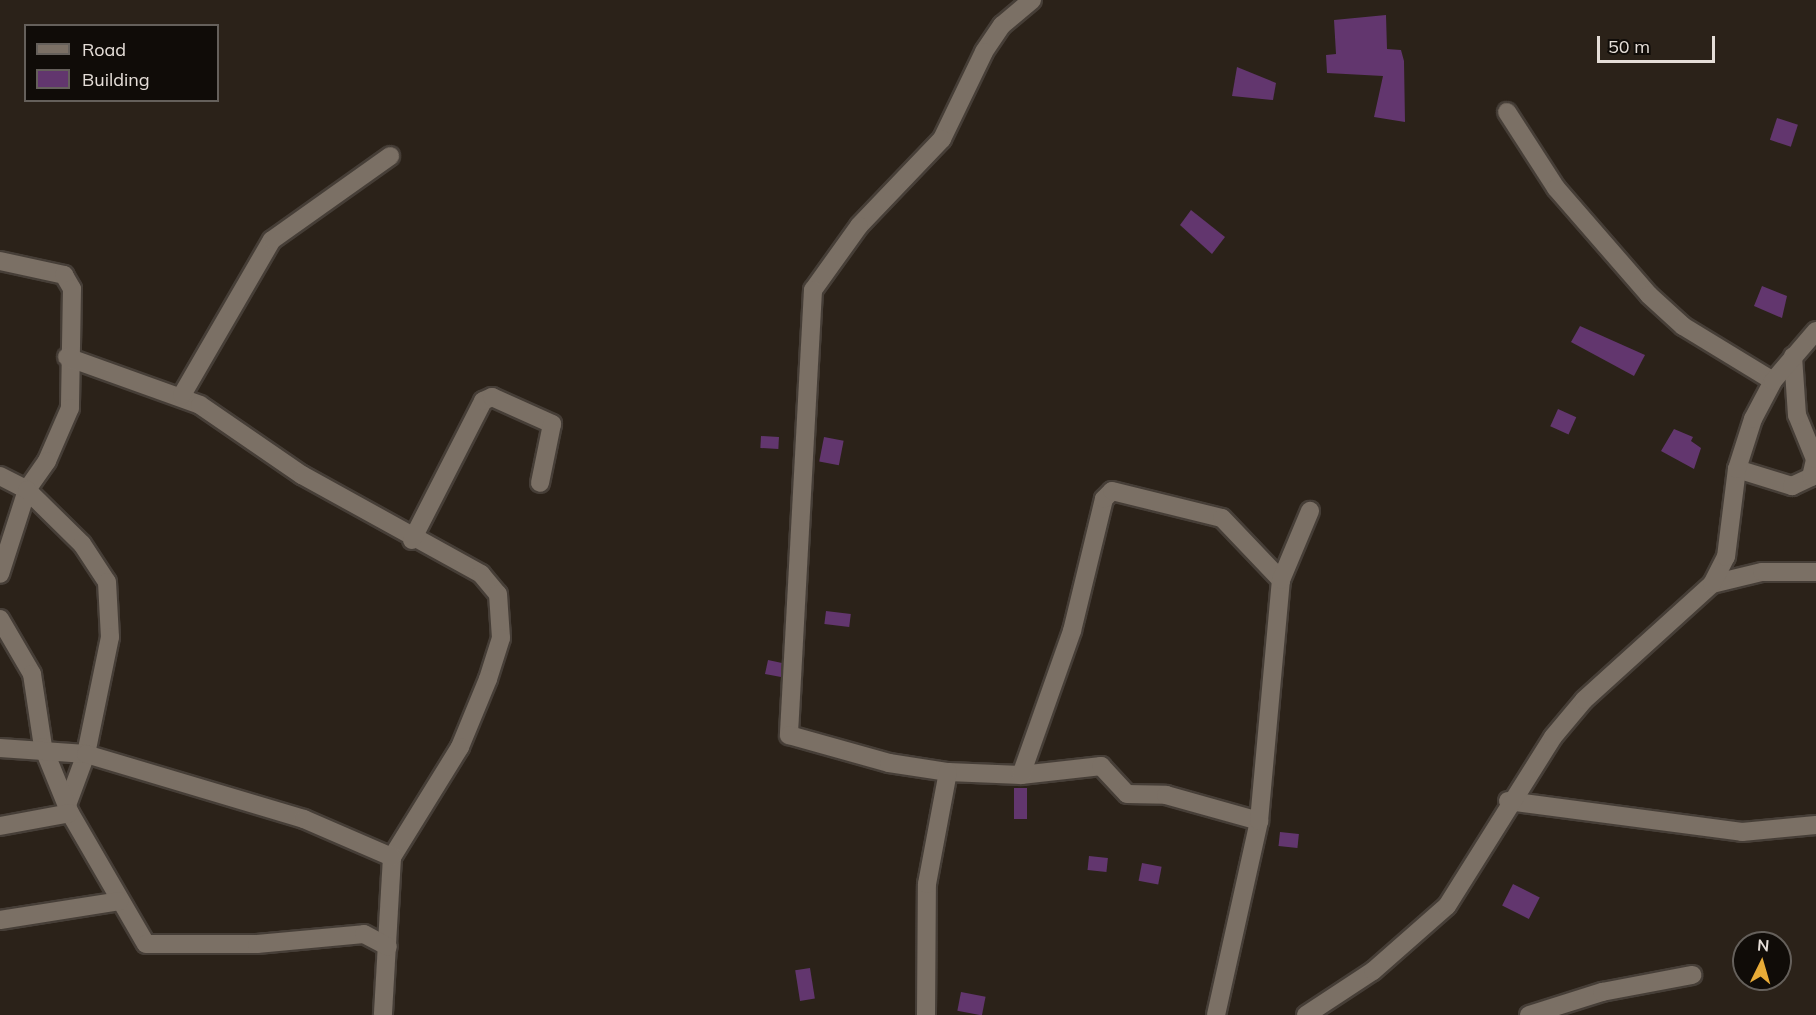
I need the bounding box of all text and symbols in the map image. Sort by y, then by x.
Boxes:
legend [24,24,219,102]
scale bar [1600,24,1718,62]
text: 50 m [1608,35,1650,58]
text: Road [82,38,126,61]
text: Building [82,68,150,91]
north arrow [1732,931,1792,991]
text: N [1756,935,1770,956]

